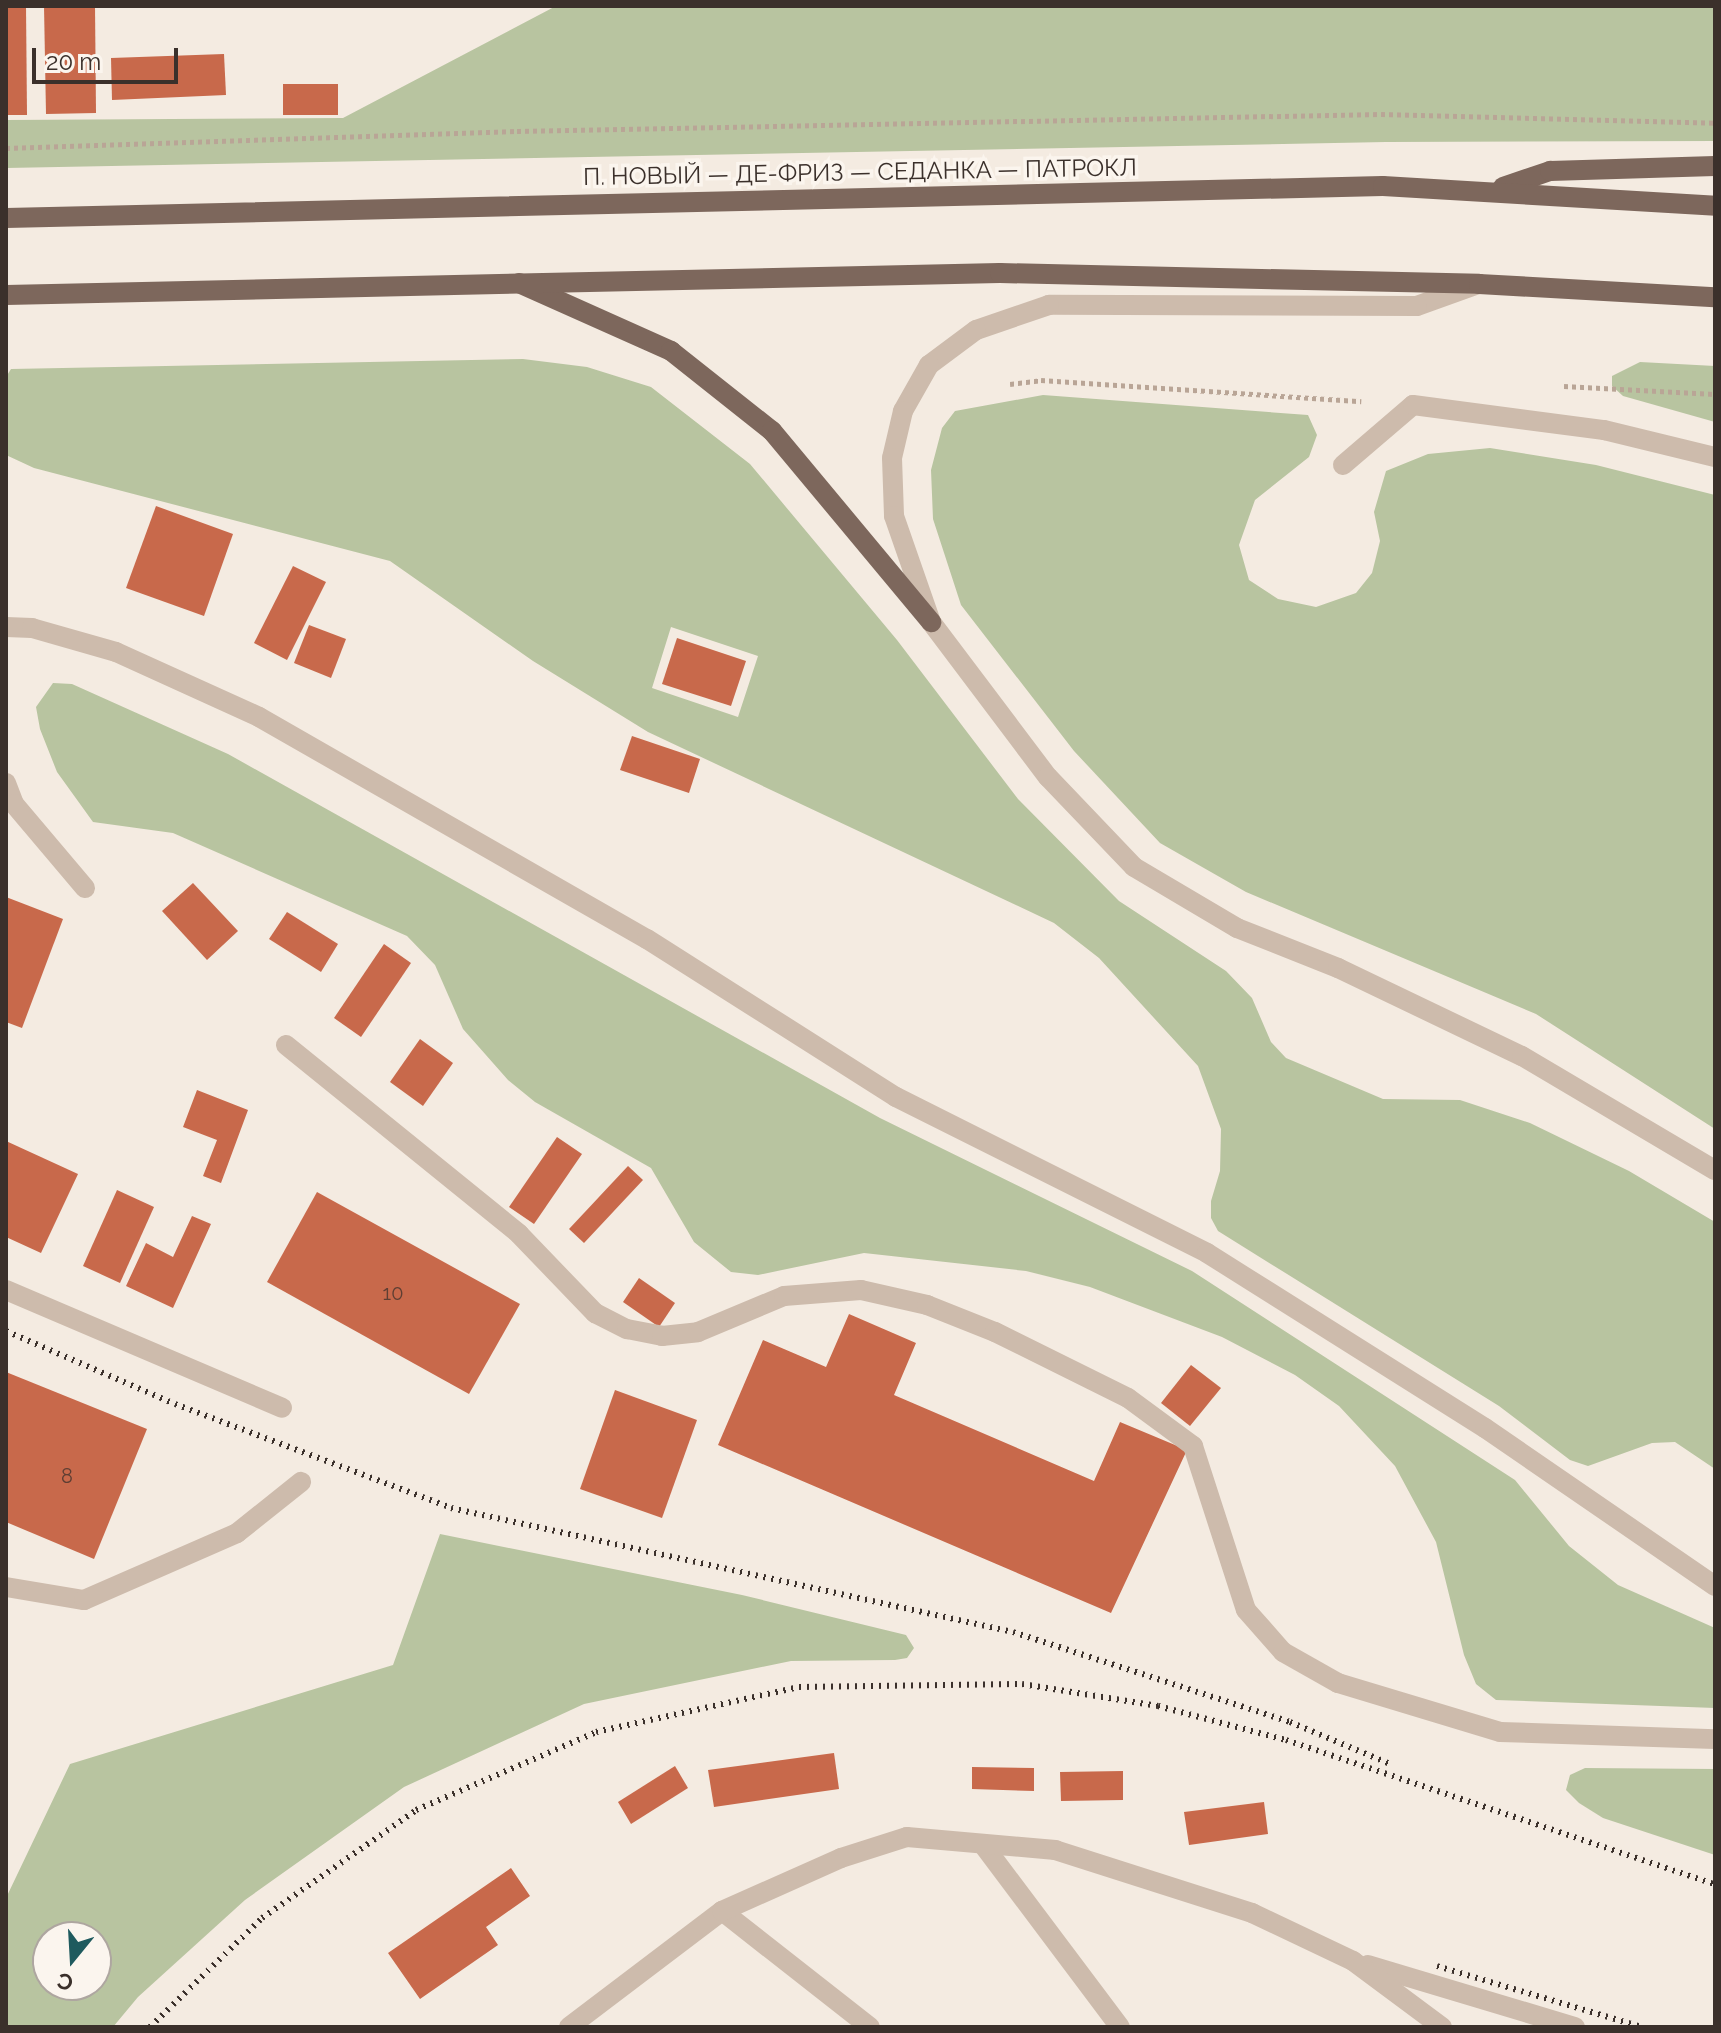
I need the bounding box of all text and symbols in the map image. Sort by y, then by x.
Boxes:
scale bar [36,32,182,82]
text: 20 m [46,47,101,76]
street label: П. НОВЫЙ — ДЕ-ФРИЗ — СЕДАНКА — ПАТРОКЛ [583,153,1137,191]
house number: 10 [383,1281,403,1305]
house number: 8 [61,1464,73,1488]
north arrow [32,1921,112,2001]
text: С [54,1967,76,1997]

